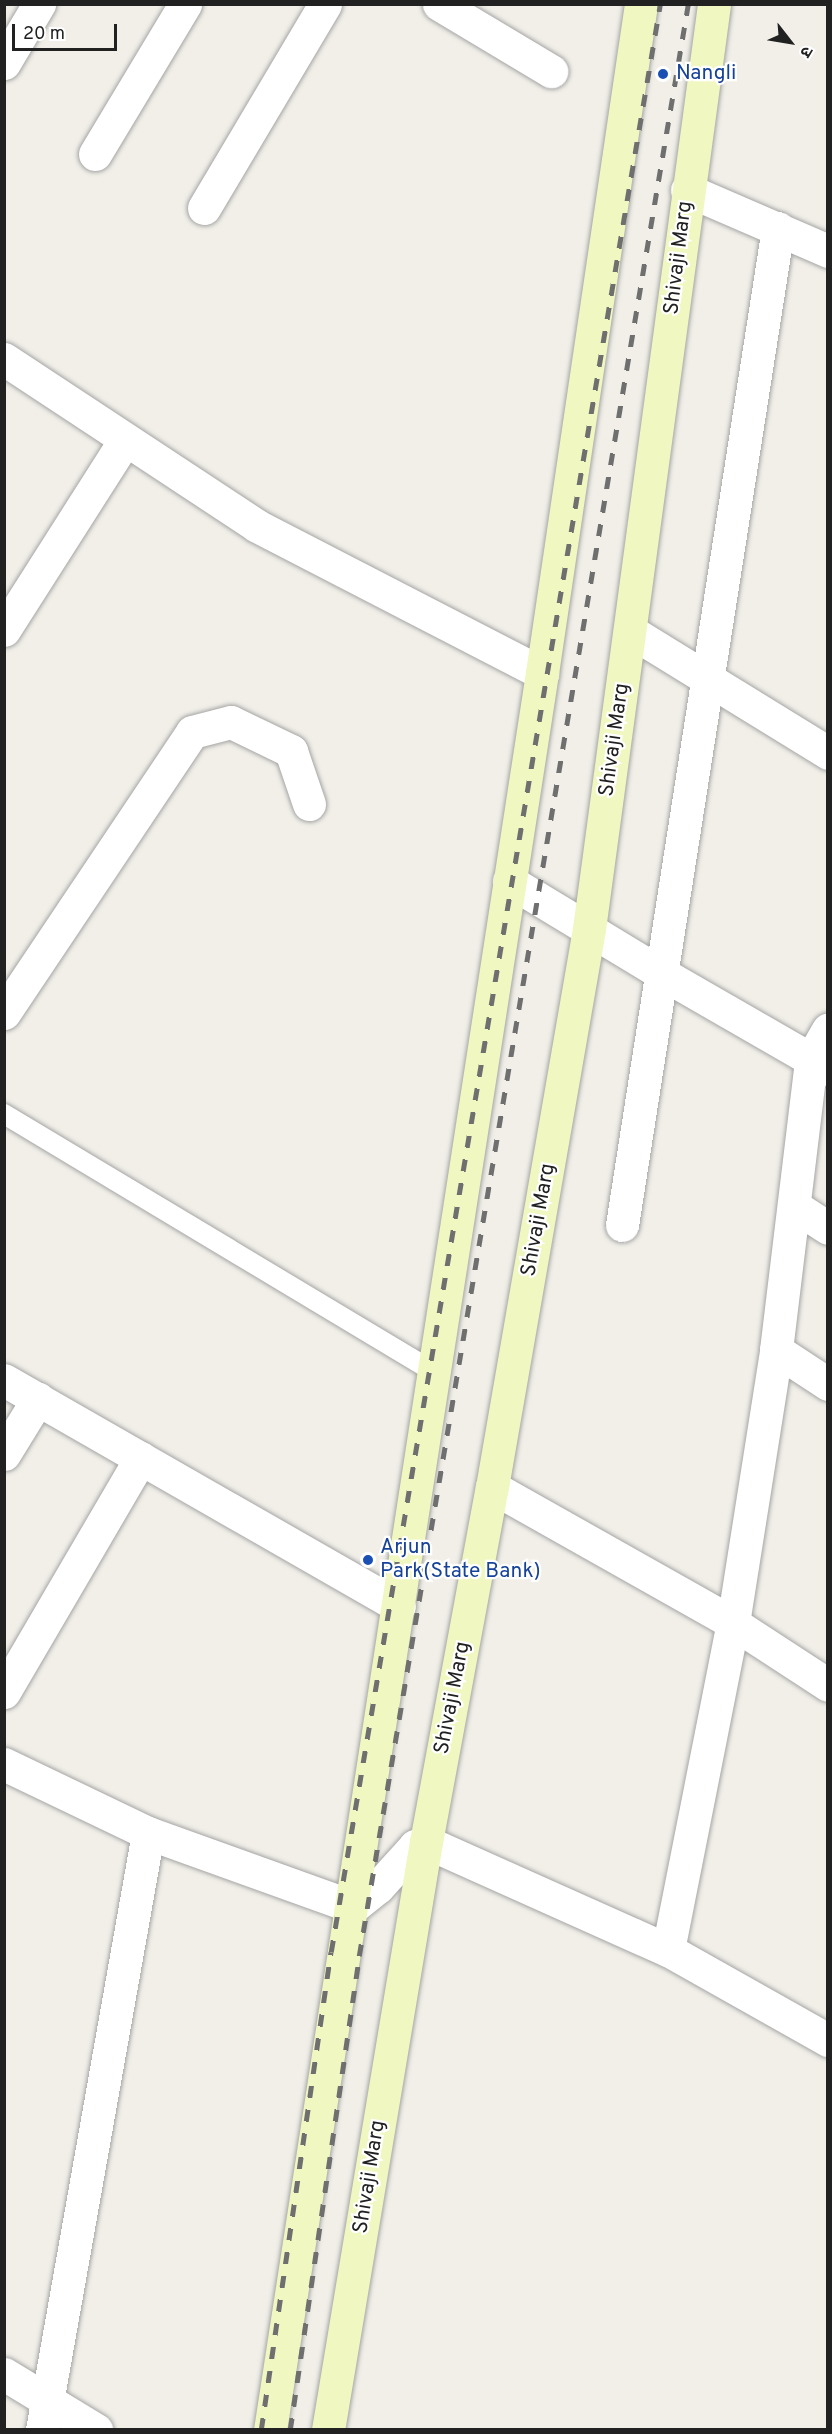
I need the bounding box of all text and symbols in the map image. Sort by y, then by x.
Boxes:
scale bar [15,12,120,50]
north arrow [760,12,820,72]
text: 20 m [23,23,65,46]
text: उ [794,42,816,60]
place label: Nangli [676,61,736,87]
marker: Nangli [654,65,672,83]
street label: Shivaji Marg [660,200,698,316]
street label: Shivaji Marg [595,682,635,798]
street label: Shivaji Marg [517,1161,561,1279]
place label: Arjun Park(State Bank) [380,1535,541,1585]
marker: Arjun Park(State Bank) [361,1553,375,1567]
street label: Shivaji Marg [430,1639,476,1757]
street label: Shivaji Marg [349,2119,391,2235]

